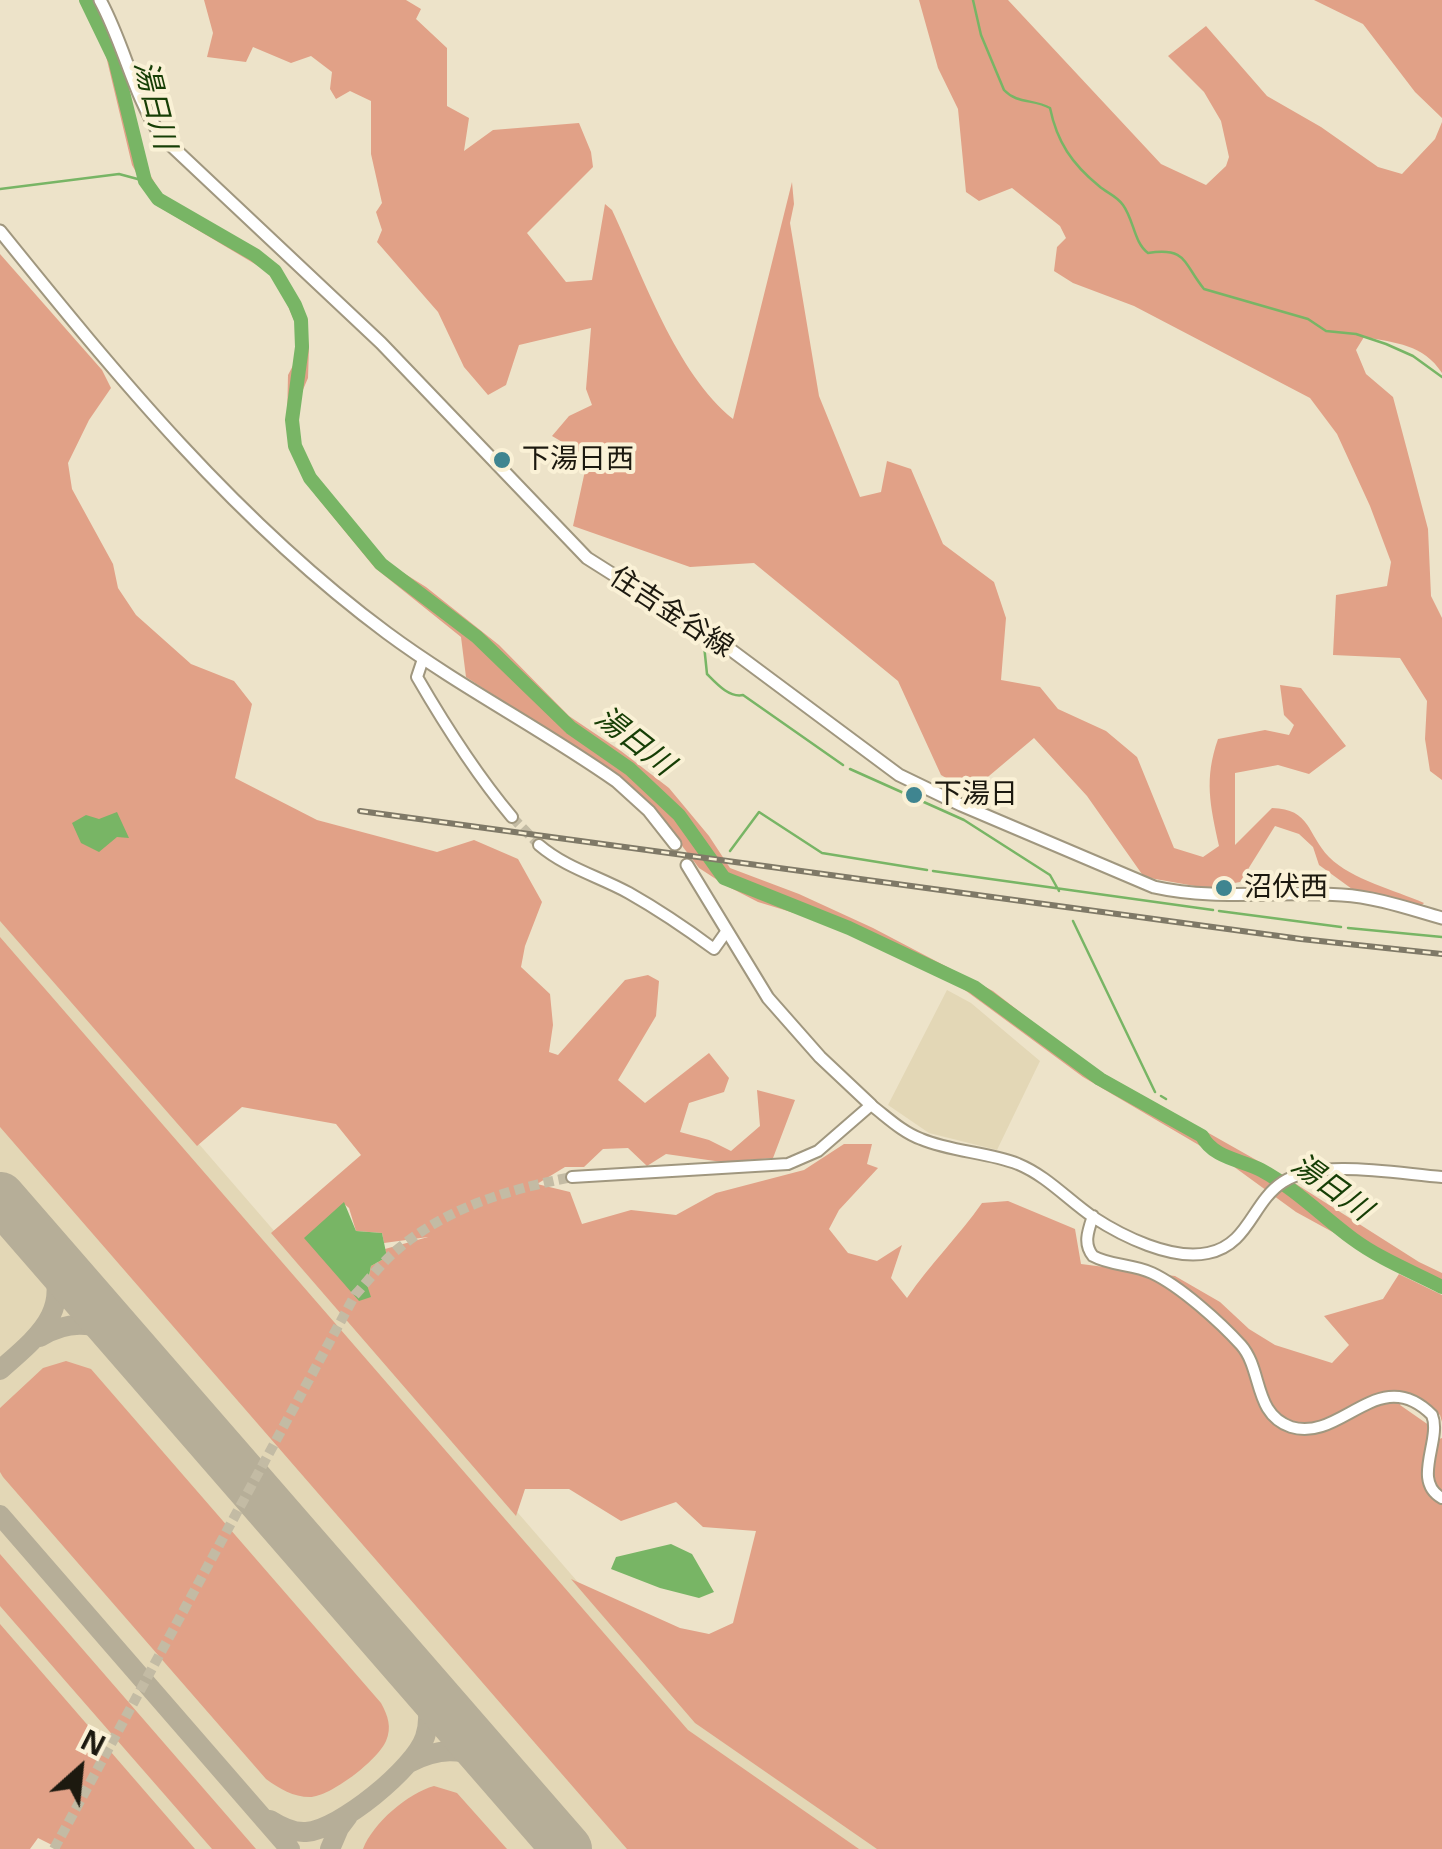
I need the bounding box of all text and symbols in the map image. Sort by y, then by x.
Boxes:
water label: 湯日川 [126,57,182,153]
place label: 下湯日西 [522,443,634,477]
marker: 下湯日西 [491,449,513,471]
street label: 住吉金谷線 [603,561,739,665]
water label: 湯日川 [587,700,681,784]
place label: 下湯日 [934,778,1018,812]
marker: 下湯日 [903,784,925,806]
place label: 沼伏西 [1244,871,1328,905]
marker: 沼伏西 [1213,877,1235,899]
water label: 湯日川 [1284,1147,1378,1229]
north arrow [30,1719,130,1819]
text: N [75,1720,112,1764]

